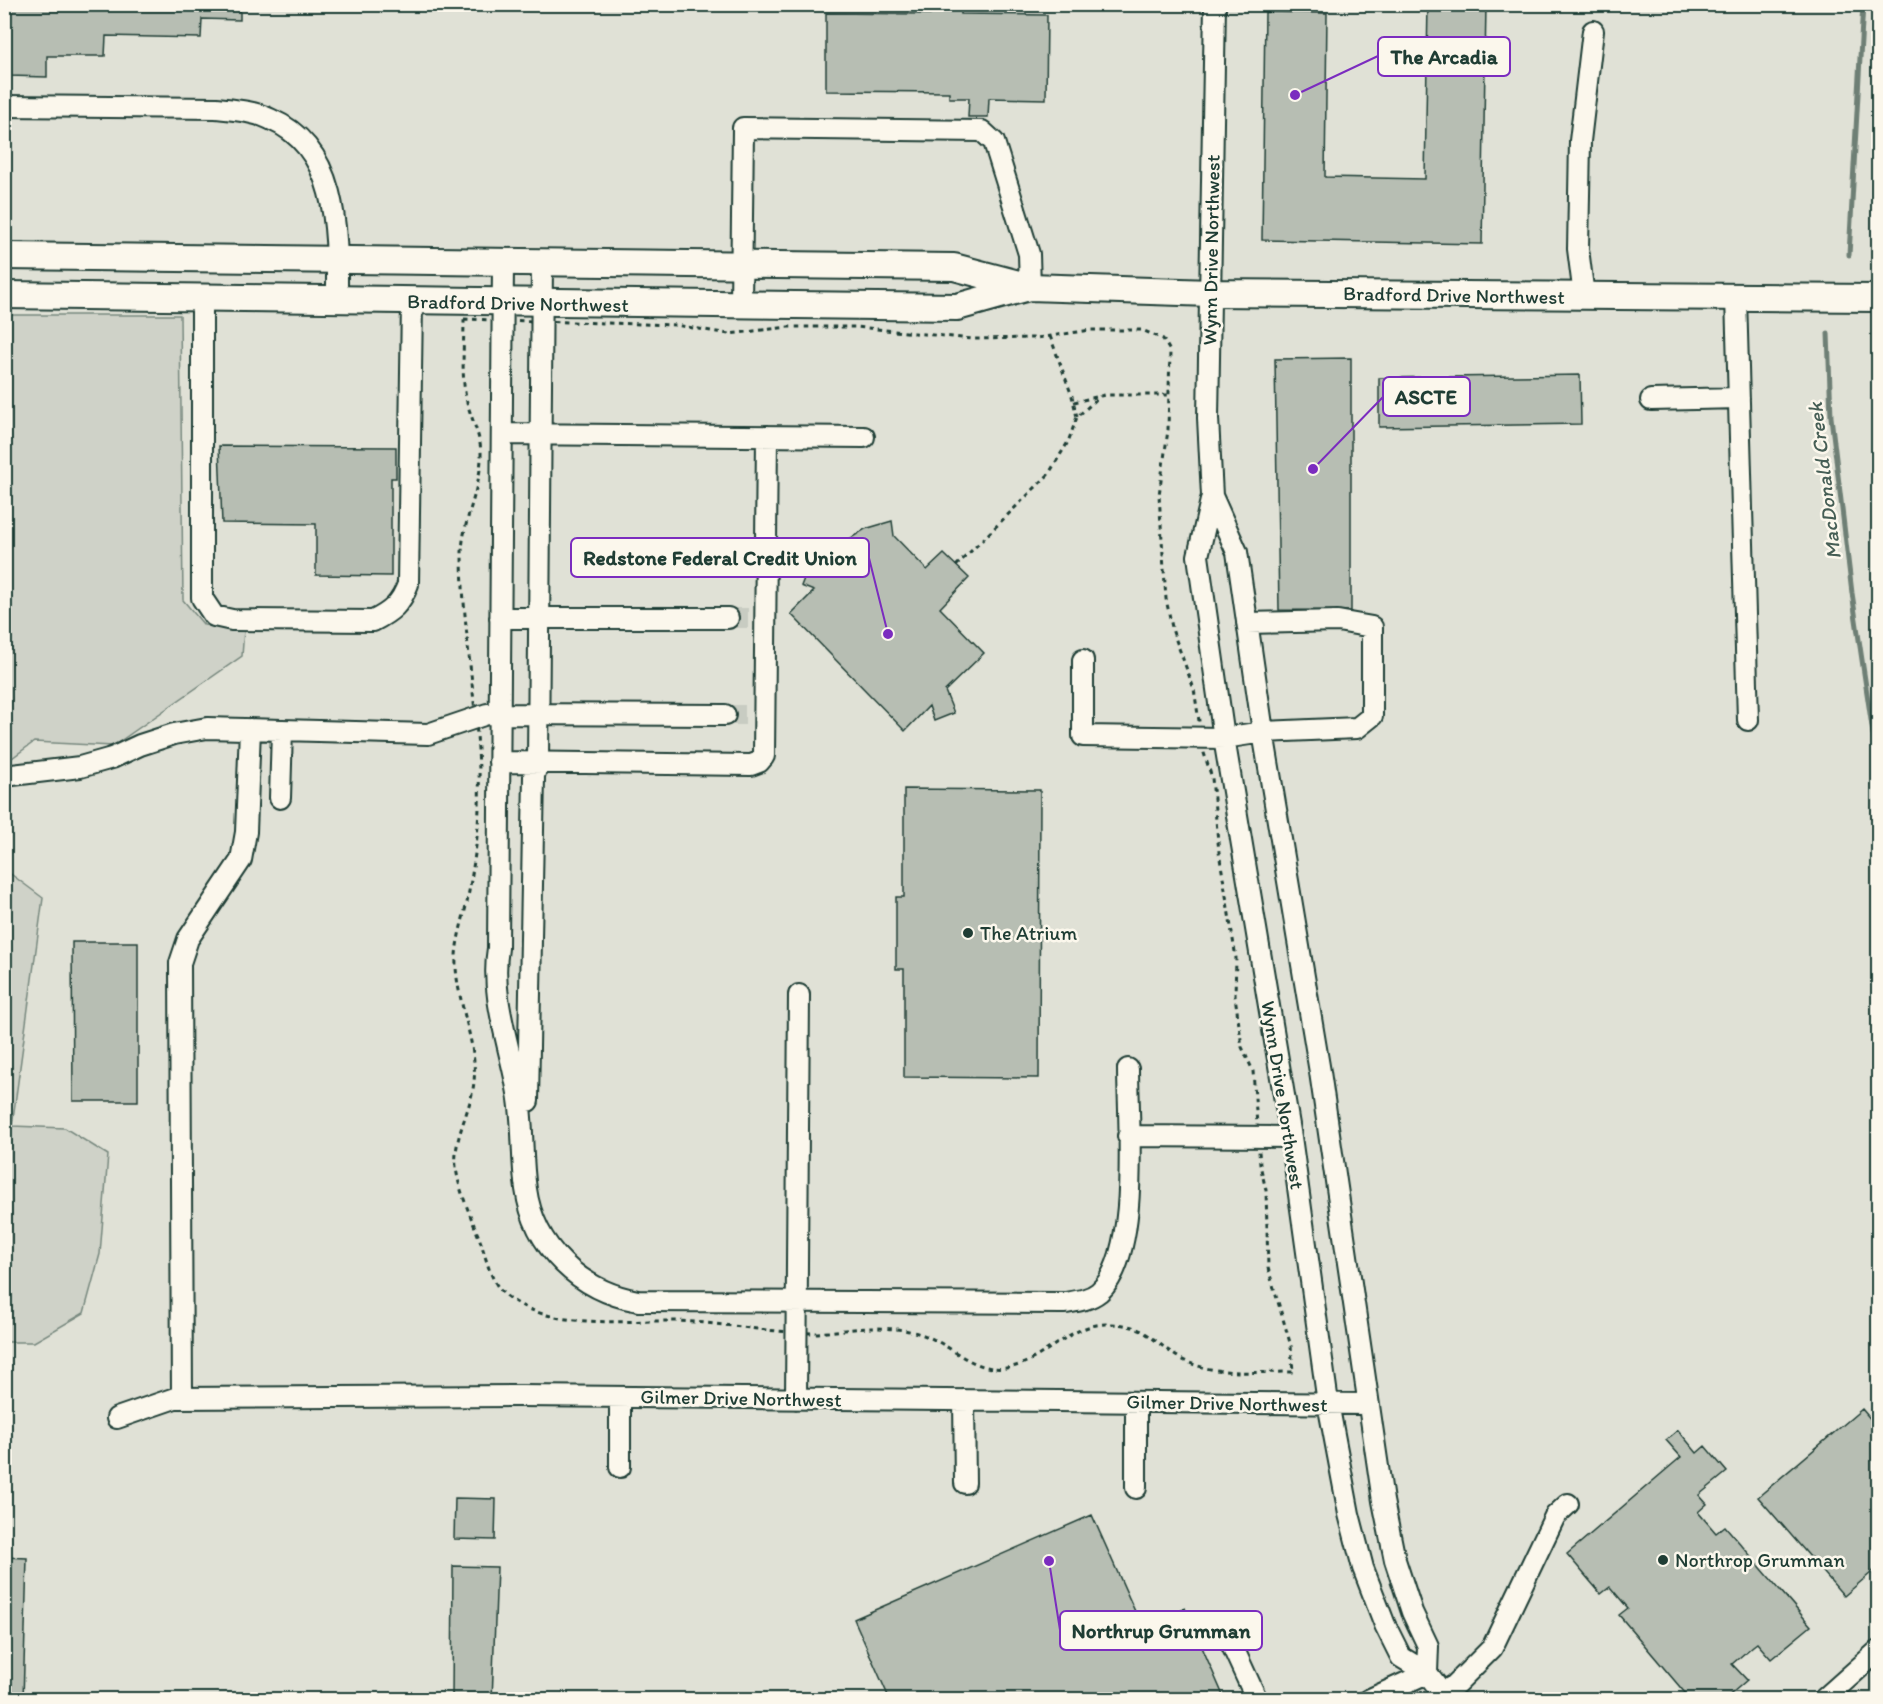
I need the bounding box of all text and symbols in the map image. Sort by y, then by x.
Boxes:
callout: The Arcadia [1378,37,1510,76]
text: The Arcadia [1389,44,1499,69]
street label: Wynn Drive Northwest [1197,154,1225,346]
street label: Bradford Drive Northwest [1343,281,1565,309]
street label: Bradford Drive Northwest [407,289,629,317]
callout: ASCTE [1383,377,1470,416]
text: ASCTE [1394,384,1457,409]
water label: MacDonald Creek [1802,400,1846,561]
callout: Redstone Federal Credit Union [571,538,869,577]
text: Redstone Federal Credit Union [583,545,857,570]
place label: The Atrium [980,921,1077,945]
marker: The Atrium [961,926,975,940]
street label: Wynn Drive Northwest [1256,999,1310,1192]
street label: Gilmer Drive Northwest [640,1384,842,1412]
street label: Gilmer Drive Northwest [1126,1389,1328,1417]
place label: Northrop Grumman [1675,1548,1845,1572]
marker: Northrop Grumman [1656,1553,1670,1567]
callout: Northrup Grumman [1060,1611,1262,1650]
text: Northrup Grumman [1071,1618,1251,1644]

